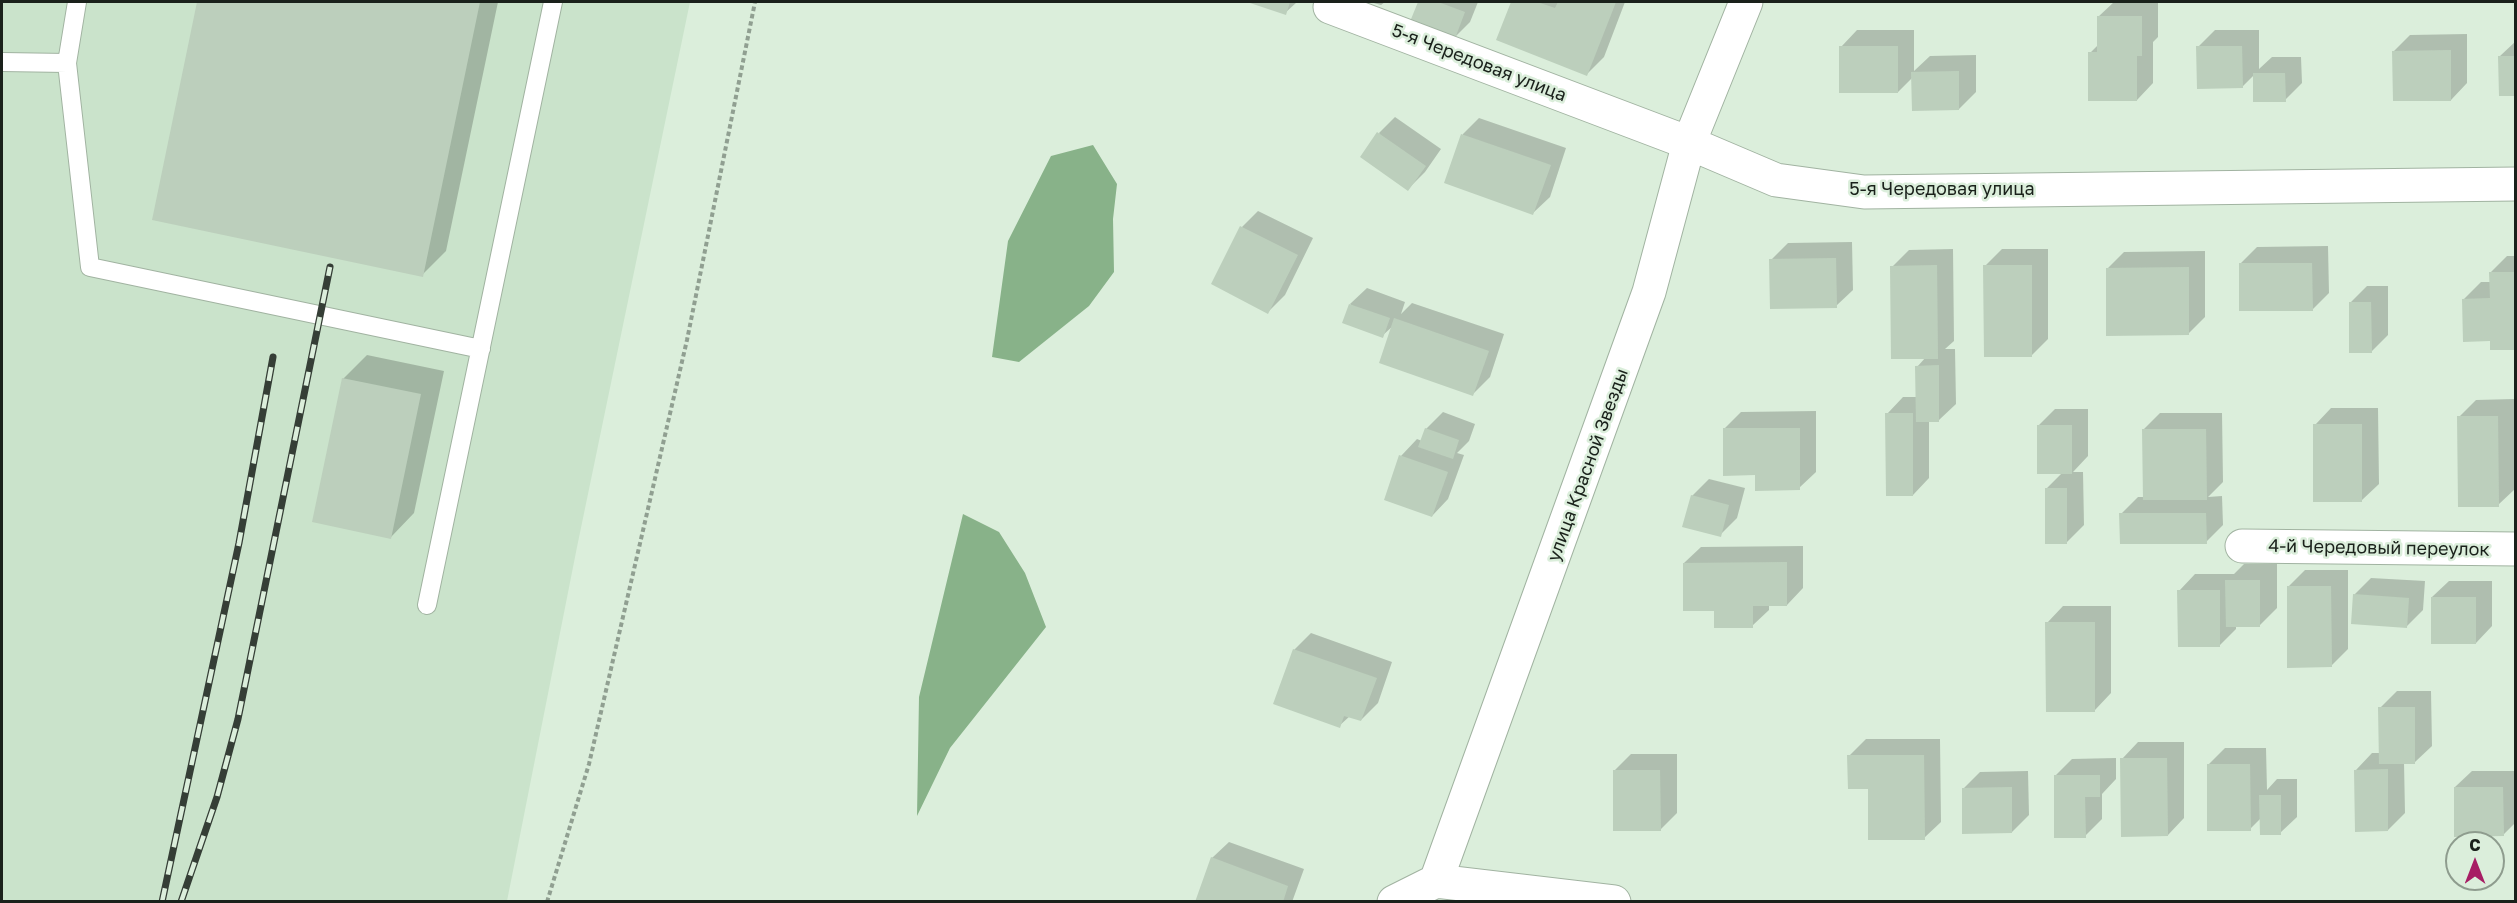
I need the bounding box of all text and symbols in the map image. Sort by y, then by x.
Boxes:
street label: 5-я Чередовая улица [1389,20,1569,106]
street label: 5-я Чередовая улица [1849,178,2035,200]
street label: улица Красной Звезды [1543,366,1633,564]
street label: 4-й Чередовый переулок [2268,535,2490,561]
north arrow [2445,831,2505,891]
text: С [2469,835,2481,855]

